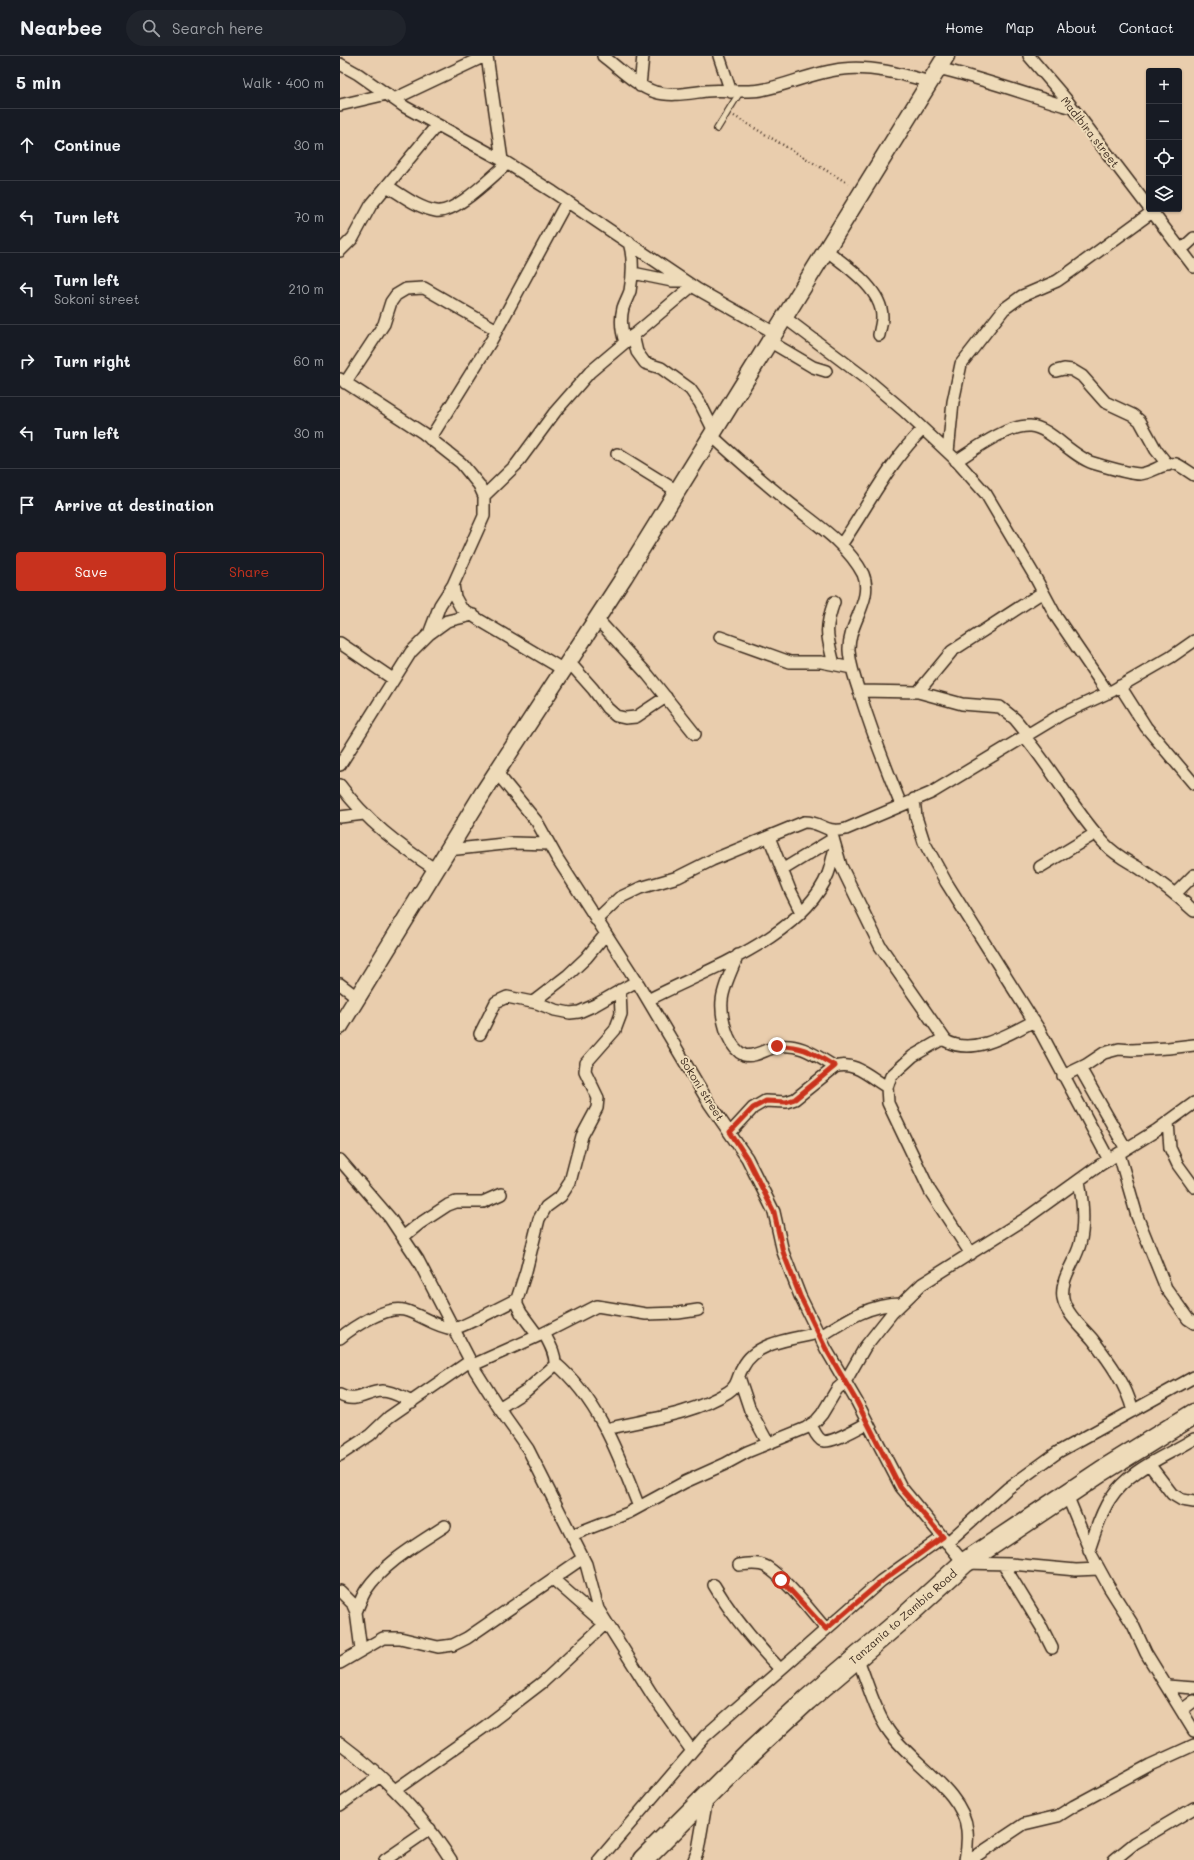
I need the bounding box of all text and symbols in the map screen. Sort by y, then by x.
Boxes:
search box [126,10,406,46]
text: Nearbee [20,15,102,40]
icon: search [140,17,162,39]
text: Search here [172,18,263,38]
text: Home [945,18,983,37]
text: Map [1005,18,1034,37]
text: About [1056,18,1097,37]
text: Contact [1119,18,1174,37]
map controls [1146,68,1182,212]
button: + [1146,68,1182,104]
text: 5 min [16,71,61,93]
text: Walk · 400 m [242,74,324,91]
street label: Madibira street [1058,93,1123,170]
button: − [1146,104,1182,140]
icon: ahead [16,134,38,156]
text: Continue [54,135,121,155]
text: 30 m [294,136,324,153]
button: locate [1146,140,1182,176]
button: layers [1146,176,1182,212]
icon: left [16,206,38,228]
text: Turn left [54,207,119,227]
text: 70 m [294,208,324,225]
text: Turn left [54,270,119,290]
icon: left [16,278,38,300]
text: 210 m [288,280,324,297]
text: Sokoni street [54,290,139,307]
icon: right [16,350,38,372]
text: Turn right [54,351,131,371]
text: 60 m [294,352,324,369]
icon: left [16,422,38,444]
text: Turn left [54,423,119,443]
text: 30 m [294,424,324,441]
icon: arrive [16,494,38,516]
text: Arrive at destination [54,495,214,515]
button: Save [16,552,166,591]
button: Share [174,552,324,591]
route end [768,1037,786,1055]
street label: Sokoni street [677,1054,728,1123]
street label: Tanzania to Zambia Road [846,1566,960,1668]
route start [772,1571,790,1589]

